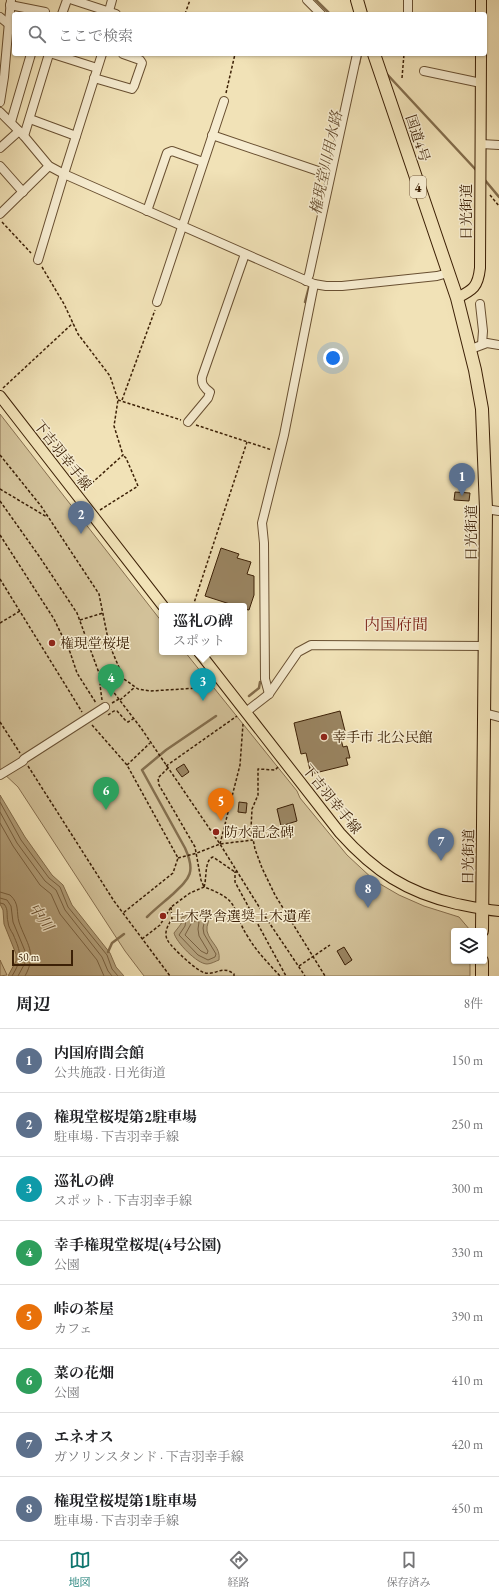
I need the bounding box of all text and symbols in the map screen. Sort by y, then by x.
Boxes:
search box [12,12,487,56]
icon: search [26,23,48,45]
text: ここで検索 [58,26,133,45]
water label: 権現堂川用水路 [305,109,346,216]
street label: 国道4号 [402,112,434,164]
road number: 4 [410,176,426,198]
street label: 日光街道 [457,184,475,240]
your location [323,348,343,368]
street label: 下吉羽幸手線 [30,416,96,494]
pin: 1 [449,463,475,496]
pin: 2 [68,501,94,534]
street label: 日光街道 [462,505,480,561]
popup [159,603,247,655]
text: 巡礼の碑 [173,611,233,630]
district label: 内国府間 [364,614,428,635]
text: スポット [173,632,225,649]
place label: 権現堂桜堤 [60,634,130,652]
marker: 権現堂桜堤 [47,638,57,648]
pin: 4 [98,664,124,697]
pin: 3 [190,668,216,701]
place label: 幸手市 北公民館 [332,728,433,746]
marker: 幸手市 北公民館 [319,732,329,742]
street label: 下吉羽幸手線 [299,761,365,837]
pin: 6 [93,777,119,810]
pin: 5 [208,788,234,821]
place label: 防水記念碑 [224,823,294,841]
marker: 防水記念碑 [211,827,221,837]
pin: 7 [428,828,454,861]
street label: 日光街道 [459,829,477,885]
pin: 8 [355,875,381,908]
water label: 中川 [25,899,59,936]
place label: 土木學舎選奨土木遺産 [171,907,311,925]
marker: 土木學舎選奨土木遺産 [158,911,168,921]
map controls [451,928,487,964]
button: layers [451,928,487,964]
scale bar [12,948,73,967]
text: 50 m [18,950,39,964]
text: 周辺 [16,993,50,1015]
text: 8件 [464,995,483,1012]
text: 内国府間会館 [54,1043,144,1062]
text: 1 [26,1052,32,1069]
text: 150 m [452,1052,483,1069]
text: 公共施設 · 日光街道 [54,1064,166,1081]
text: 権現堂桜堤第2駐車場 [54,1107,197,1126]
text: 2 [26,1116,32,1133]
text: 250 m [452,1116,483,1133]
text: 駐車場 · 下吉羽幸手線 [54,1128,179,1145]
text: 巡礼の碑 [54,1171,114,1190]
text: 3 [26,1180,32,1197]
text: 300 m [452,1180,483,1197]
text: スポット · 下吉羽幸手線 [54,1192,192,1209]
text: 幸手権現堂桜堤(4号公園) [54,1235,221,1254]
text: 4 [26,1244,32,1261]
text: 330 m [452,1244,483,1261]
text: 公園 [54,1256,80,1273]
text: 峠の茶屋 [54,1299,114,1318]
text: 5 [26,1308,32,1325]
text: 390 m [452,1308,483,1325]
text: カフェ [54,1320,92,1337]
text: 菜の花畑 [54,1363,114,1382]
text: 6 [26,1372,32,1389]
text: 410 m [452,1372,483,1389]
text: 公園 [54,1384,80,1401]
text: エネオス [54,1427,114,1446]
text: 7 [26,1436,32,1453]
text: 420 m [452,1436,483,1453]
text: ガソリンスタンド · 下吉羽幸手線 [54,1448,243,1465]
text: 権現堂桜堤第1駐車場 [54,1491,197,1510]
text: 8 [26,1500,32,1517]
text: 450 m [452,1500,483,1517]
text: 駐車場 · 下吉羽幸手線 [54,1512,179,1529]
tab: 地図 [69,1549,91,1589]
tab: 経路 [228,1549,250,1589]
tab: 保存済み [387,1549,431,1589]

